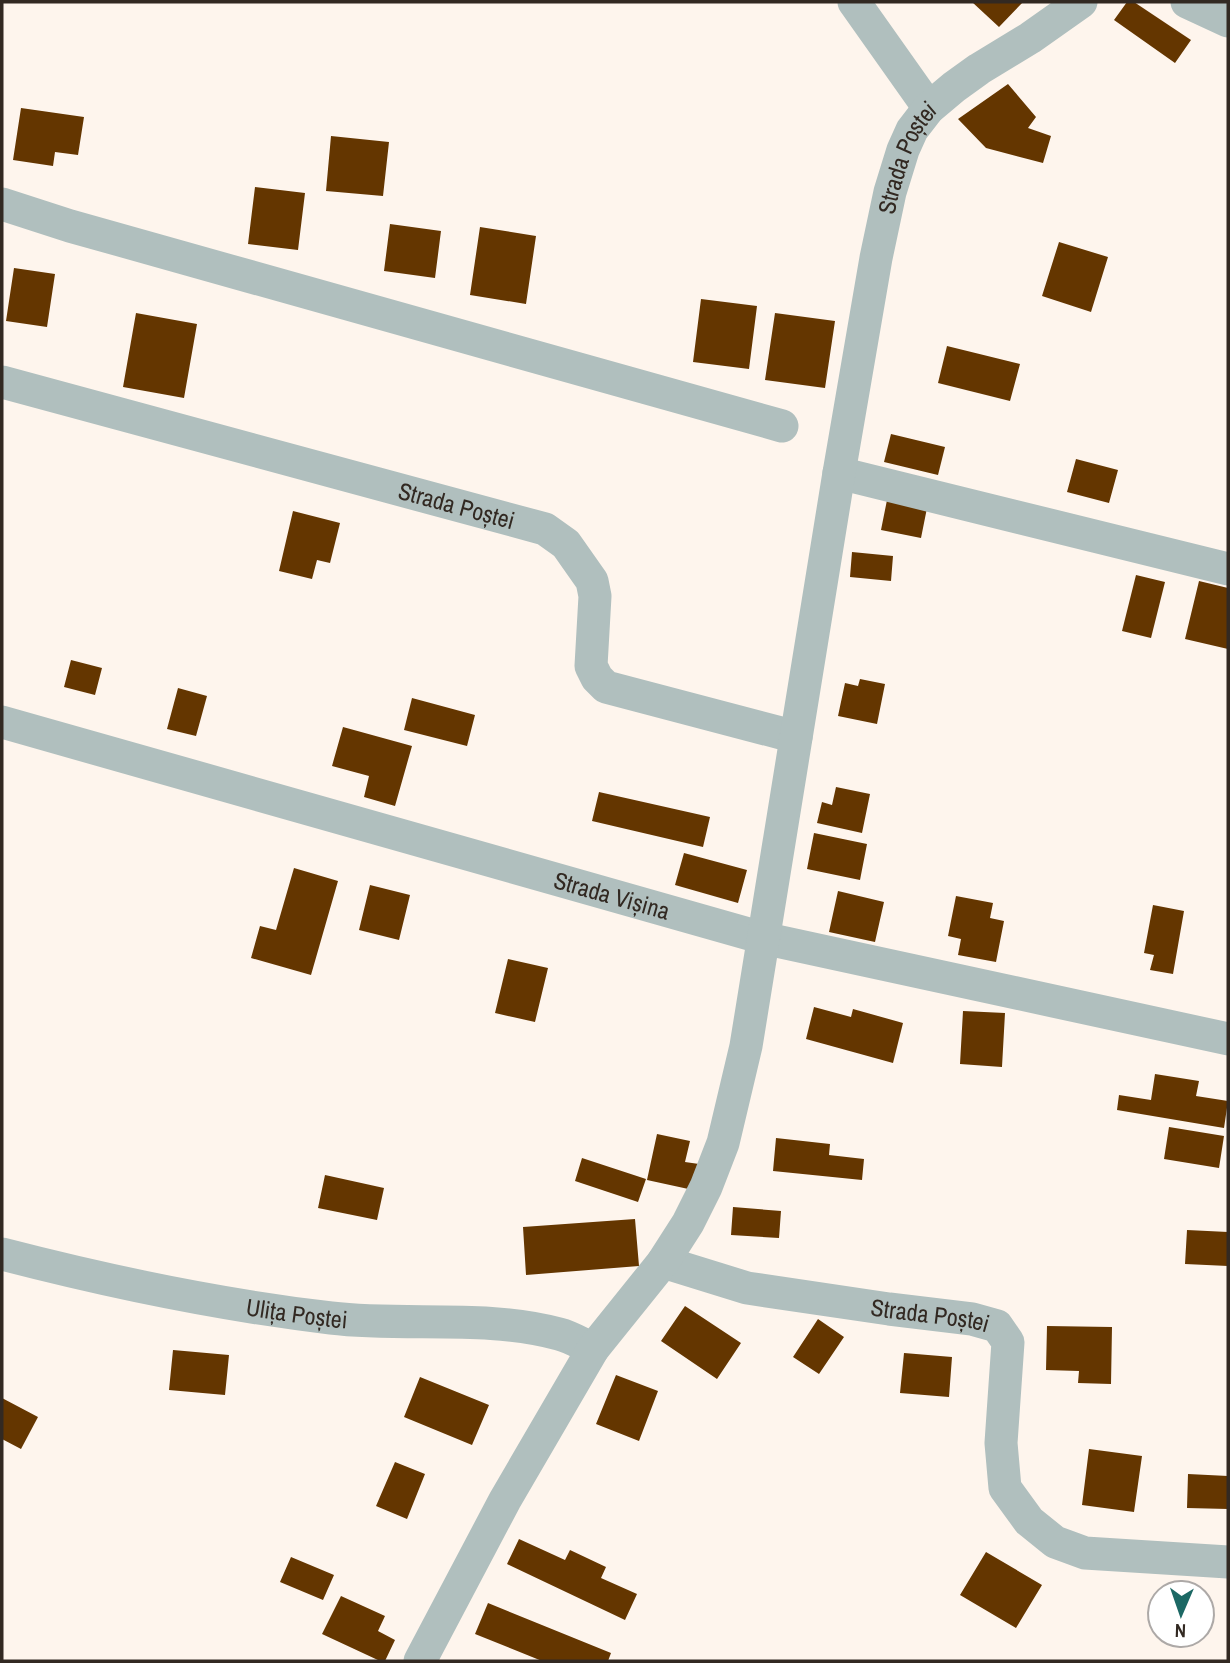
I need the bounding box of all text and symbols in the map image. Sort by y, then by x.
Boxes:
street label: Strada Poștei [870,93,942,217]
street label: Strada Poștei [395,474,518,536]
street label: Strada Vișina [550,863,674,927]
street label: Ulița Poștei [244,1290,349,1336]
street label: Strada Poștei [869,1291,993,1339]
north arrow [1146,1579,1216,1649]
text: N [1174,1618,1186,1644]

